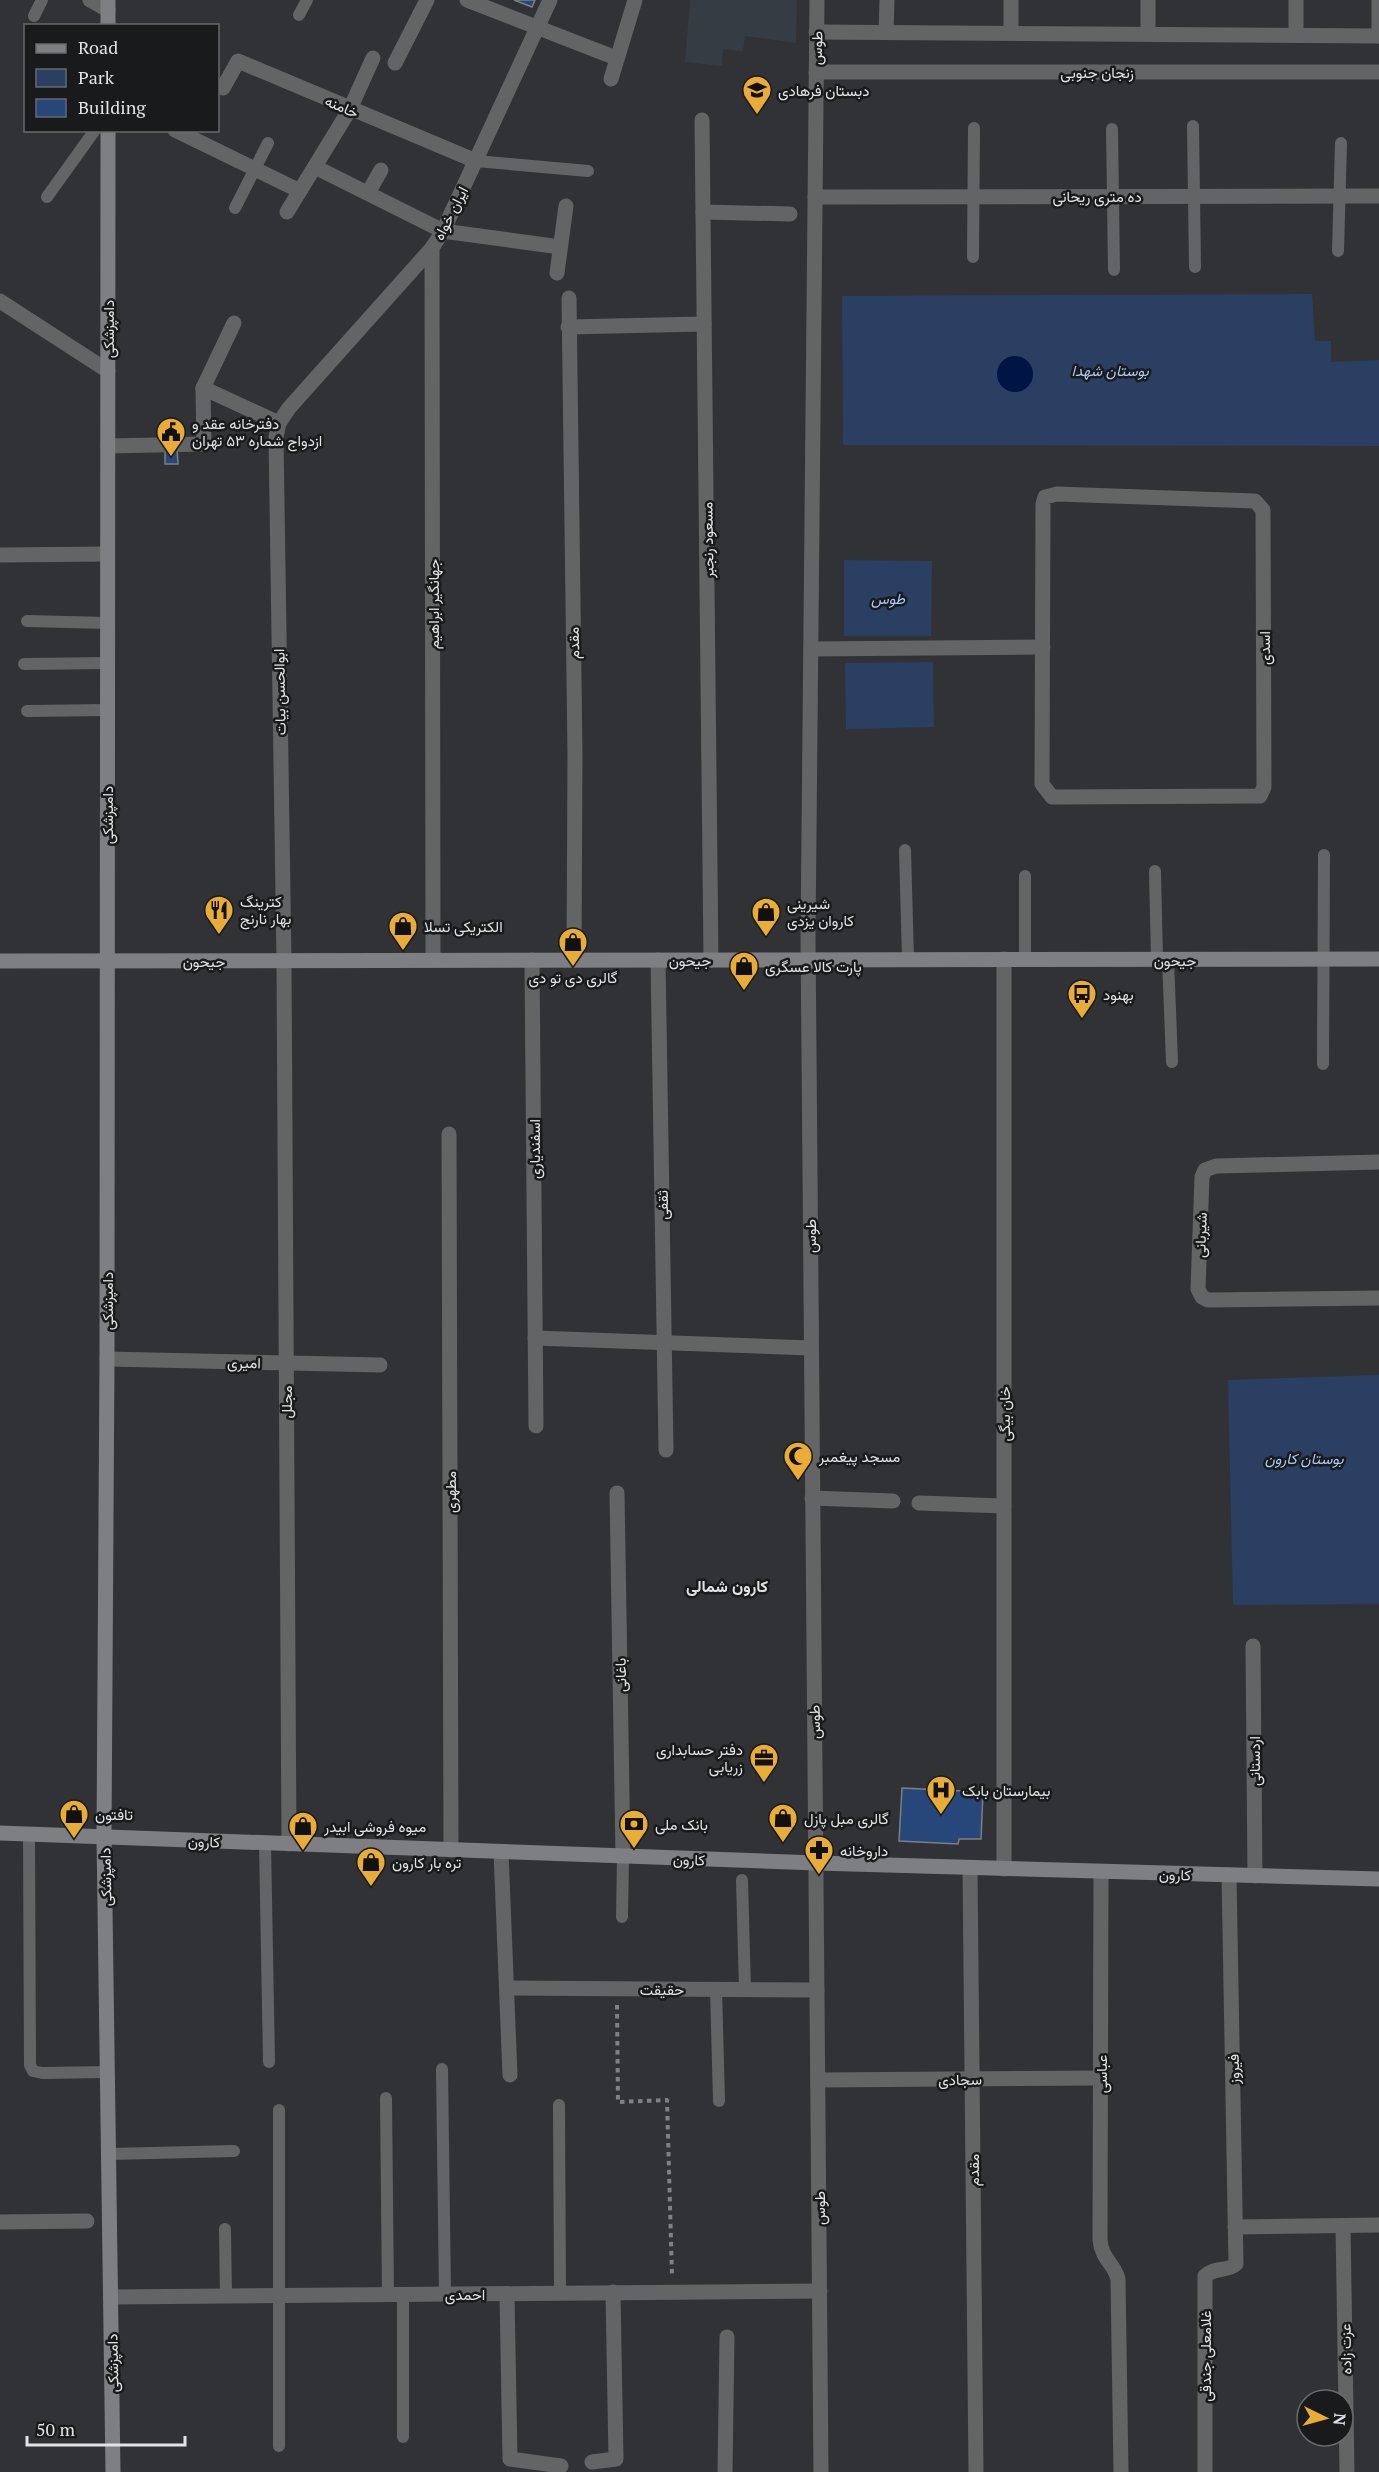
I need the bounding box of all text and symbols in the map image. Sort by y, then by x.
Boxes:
legend [24,24,219,132]
street label: طوس [806,31,827,65]
text: Road [78,35,118,59]
street label: زنجان جنوبی [1060,62,1134,83]
text: Park [78,65,115,89]
school or university icon: دبستان فرهادی [741,74,773,116]
place label: دبستان فرهادی [778,80,869,101]
street label: خامنه [322,90,362,122]
text: Building [78,95,146,119]
street label: ایران خواه [428,183,472,243]
street label: ده متری ریحانی [1052,186,1142,207]
street label: دامپزشکی [98,300,119,358]
park label: بوستان شهدا [1071,360,1149,380]
place label: دفترخانه عقد و ازدواج شماره ۵۳ تهران [192,413,322,452]
public building icon: دفترخانه عقد و ازدواج شماره ۵۳ تهران [155,416,187,458]
street label: مسعود رنجبر [696,502,718,579]
street label: جهانگیر ابراهیم [423,559,444,649]
park label: طوس [871,588,906,608]
street label: مقدم [563,627,584,659]
street label: اسدی [1254,631,1275,665]
street label: ابوالحسن بیات [268,648,291,735]
street label: دامپزشکی [97,786,118,844]
place label: کترینگ بهار نارنج [240,891,292,930]
place label: شیرینی کاروان یزدی [787,893,854,931]
restaurant icon: کترینگ بهار نارنج [203,894,235,936]
shop icon: شیرینی کاروان یزدی [750,896,782,938]
shop icon: الکتریکی تسلا [387,910,419,952]
place label: الکتریکی تسلا [424,916,503,937]
shop icon: گالری دی تو دی [557,926,589,968]
street label: جیحون [669,950,711,970]
shop icon: پارت کالا عسگری [728,950,760,992]
street label: جیحون [1154,950,1196,970]
street label: جیحون [183,951,225,971]
place label: پارت کالا عسگری [765,956,862,977]
place label: گالری دی تو دی [528,967,618,988]
bus stop icon: بهنود [1066,978,1098,1020]
place label: بهنود [1103,984,1134,1004]
street label: اسفندیاری [524,1119,545,1179]
street label: ثقفی [652,1190,673,1220]
street label: شیربانی [1189,1212,1212,1258]
street label: طوس [800,1219,821,1253]
street label: دامپزشکی [97,1272,118,1330]
street label: امیری [227,1352,261,1373]
street label: مجلل [276,1385,296,1419]
street label: خان بیگی [994,1386,1015,1442]
mosque icon: مسجد پیغمبر [782,1440,814,1482]
place label: مسجد پیغمبر [818,1446,900,1467]
park label: بوستان کارون [1265,1448,1344,1468]
street label: مطهری [440,1471,461,1513]
district label: کارون شمالی [686,1575,768,1597]
street label: باغانی [610,1658,631,1692]
street label: طوس [804,1704,825,1739]
street label: اردستانی [1244,1736,1265,1786]
place label: دفتر حسابداری زریابی [656,1739,743,1777]
office icon: دفتر حسابداری زریابی [748,1742,780,1784]
hospital icon: بیمارستان بابک [925,1774,957,1816]
place label: بیمارستان بابک [962,1780,1051,1800]
shop icon: تافتون [58,1798,90,1840]
shop icon: گالری مبل پازل [767,1802,799,1844]
place label: تافتون [95,1804,133,1824]
bank icon: بانک ملی [618,1808,650,1850]
place label: گالری مبل پازل [804,1808,889,1829]
shop icon: میوه فروشی ابیدر [287,1810,319,1852]
place label: بانک ملی [655,1814,708,1835]
place label: میوه فروشی ابیدر [323,1816,426,1837]
street label: کارون [187,1830,221,1852]
pharmacy icon: داروخانه [803,1834,835,1876]
place label: داروخانه [840,1840,888,1860]
shop icon: تره بار کارون [355,1846,387,1888]
street label: دامپزشکی [94,1848,117,1906]
street label: کارون [672,1848,706,1870]
place label: تره بار کارون [392,1852,462,1872]
street label: کارون [1158,1863,1192,1885]
street label: حقیقت [640,1979,684,1999]
street label: فیروز [1223,2054,1243,2085]
street label: عباسی [1091,2055,1112,2093]
street label: سجادی [938,2069,982,2090]
street label: مقدم [963,2154,984,2186]
street label: طوس [809,2191,830,2225]
street label: احمدی [445,2284,485,2305]
street label: غلامعلی جندقی [1195,2310,1216,2402]
street label: عزت زاده [1335,2323,1355,2375]
street label: دامپزشکی [101,2334,124,2392]
north arrow [1295,2388,1355,2448]
scale bar [27,2409,184,2447]
text: N [1328,2412,1351,2426]
text: 50 m [36,2417,76,2441]

